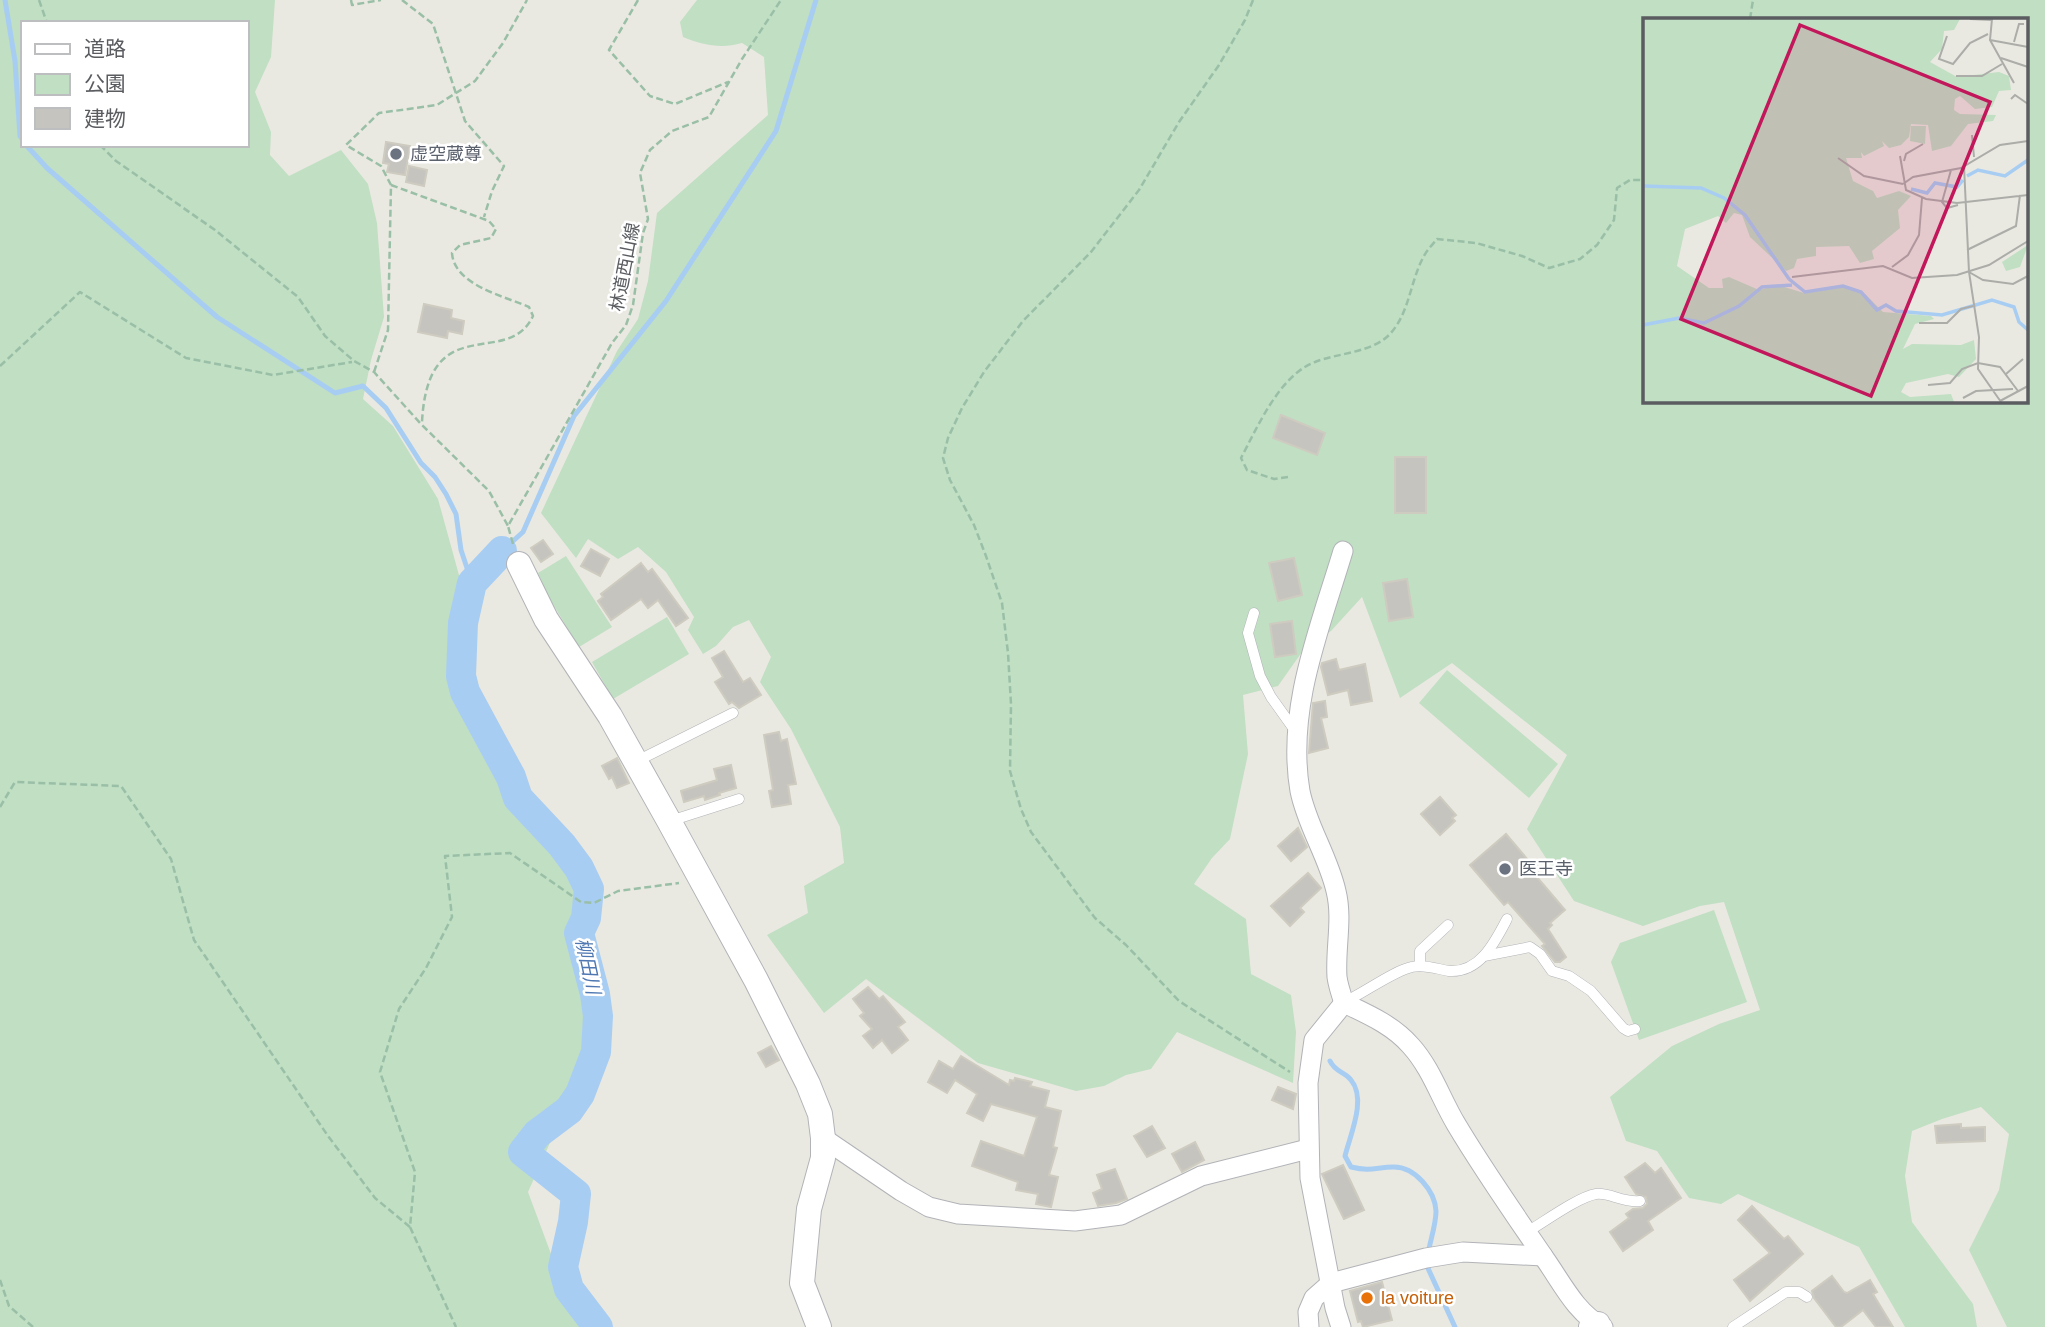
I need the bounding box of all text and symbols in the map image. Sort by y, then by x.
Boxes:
inset map [1643,18,2028,402]
legend [21,21,248,147]
text: 道路 [84,37,126,60]
text: 公園 [84,72,126,95]
text: 建物 [84,107,126,130]
place label: 虚空蔵尊 [410,144,482,164]
marker: 虚空蔵尊 [388,146,404,162]
street label: 林道西山線 [607,221,643,313]
place label: 医王寺 [1519,859,1573,879]
marker: 医王寺 [1497,861,1513,877]
water label: 柳田川 [572,936,605,998]
place label: la voiture [1381,1288,1454,1308]
marker: la voiture [1359,1290,1375,1306]

